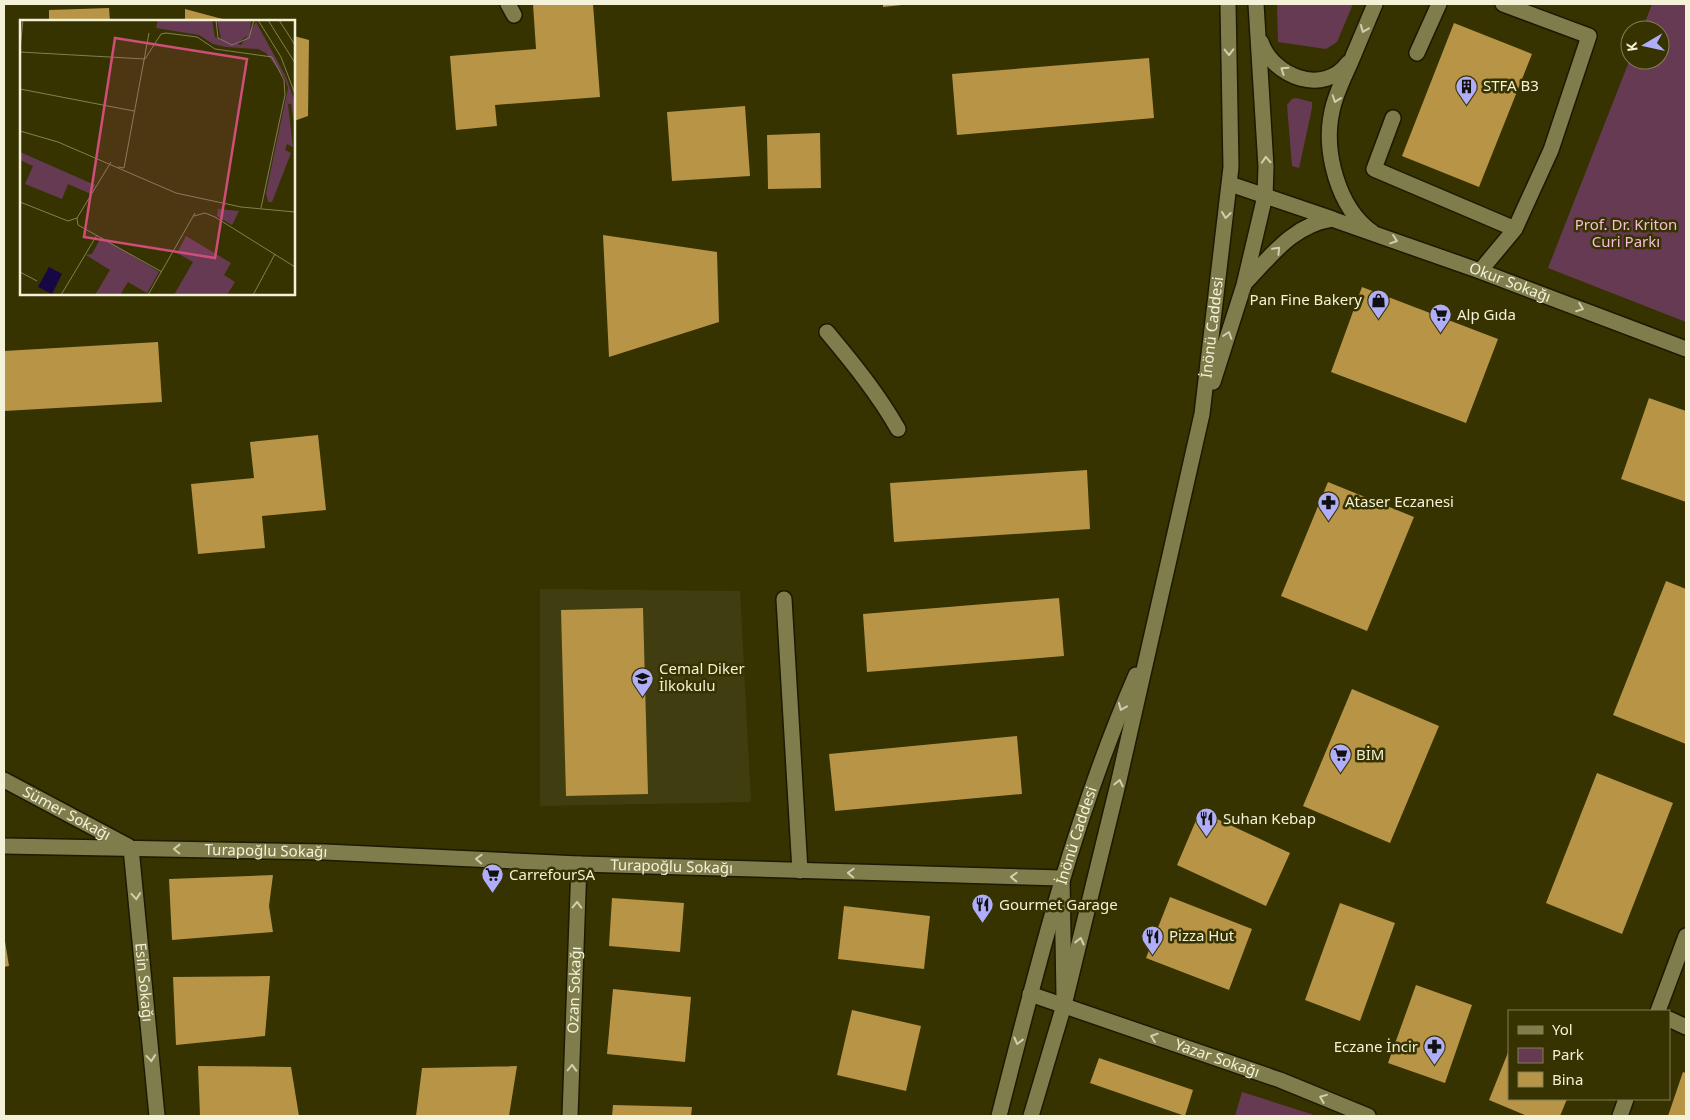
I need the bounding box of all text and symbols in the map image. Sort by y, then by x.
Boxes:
inset map [20,20,295,295]
north arrow [1620,20,1670,70]
one-way arrow [1360,24,1371,33]
text: K [1621,40,1642,53]
one-way arrow [1223,49,1234,57]
one-way arrow [1281,67,1290,76]
building icon: STFA B3 [1455,74,1479,105]
place label: STFA B3 [1483,75,1539,95]
one-way arrow [1332,94,1342,103]
one-way arrow [1261,155,1271,163]
one-way arrow [1221,211,1232,219]
park label: Prof. Dr. Kriton Curi Parkı [1575,214,1677,251]
one-way arrow [1390,234,1398,244]
one-way arrow [1271,246,1280,255]
street label: Okur Sokağı [1467,257,1554,306]
street label: İnönü Caddesi [1195,275,1227,379]
shop icon: Pan Fine Bakery [1366,288,1390,319]
place label: Pan Fine Bakery [1250,289,1362,309]
one-way arrow [1575,302,1584,313]
supermarket icon: Alp Gıda [1429,303,1453,334]
place label: Alp Gıda [1457,304,1516,324]
one-way arrow [1222,331,1232,339]
pharmacy icon: Ataser Eczanesi [1317,490,1341,521]
place label: Ataser Eczanesi [1345,491,1454,511]
place label: Cemal Diker İlkokulu [659,658,745,695]
school or university icon: Cemal Diker İlkokulu [631,666,655,697]
one-way arrow [1117,702,1128,711]
supermarket icon: BİM [1328,743,1352,774]
place label: BİM [1356,744,1384,764]
one-way arrow [1113,779,1124,788]
street label: Sümer Sokağı [20,781,115,844]
street label: İnönü Caddesi [1051,784,1101,887]
restaurant icon: Suhan Kebap [1195,807,1219,838]
place label: Suhan Kebap [1223,808,1316,828]
street label: Turapoğlu Sokağı [204,839,328,861]
one-way arrow [172,843,180,854]
one-way arrow [475,854,483,865]
street label: Turapoğlu Sokağı [610,854,733,877]
supermarket icon: CarrefourSA [481,863,505,894]
place label: CarrefourSA [509,864,595,884]
one-way arrow [847,867,855,878]
one-way arrow [1009,872,1017,882]
one-way arrow [130,892,141,900]
restaurant icon: Gourmet Garage [971,893,995,924]
place label: Gourmet Garage [999,894,1118,914]
one-way arrow [572,901,583,909]
restaurant icon: Pizza Hut [1141,924,1165,955]
place label: Pizza Hut [1169,925,1235,945]
one-way arrow [1074,936,1085,945]
street label: Esin Sokağı [131,942,159,1023]
street label: Ozan Sokağı [562,946,585,1034]
legend [1508,1010,1670,1100]
text: Yol [1552,1019,1573,1039]
one-way arrow [1150,1032,1158,1042]
street label: Yazar Sokağı [1172,1034,1263,1081]
pharmacy icon: Eczane İncir [1422,1035,1446,1066]
one-way arrow [1013,1036,1024,1045]
place label: Eczane İncir [1334,1036,1418,1056]
text: Park [1552,1044,1584,1064]
one-way arrow [146,1054,157,1062]
one-way arrow [566,1063,577,1071]
text: Bina [1552,1069,1583,1089]
one-way arrow [1319,1094,1328,1104]

